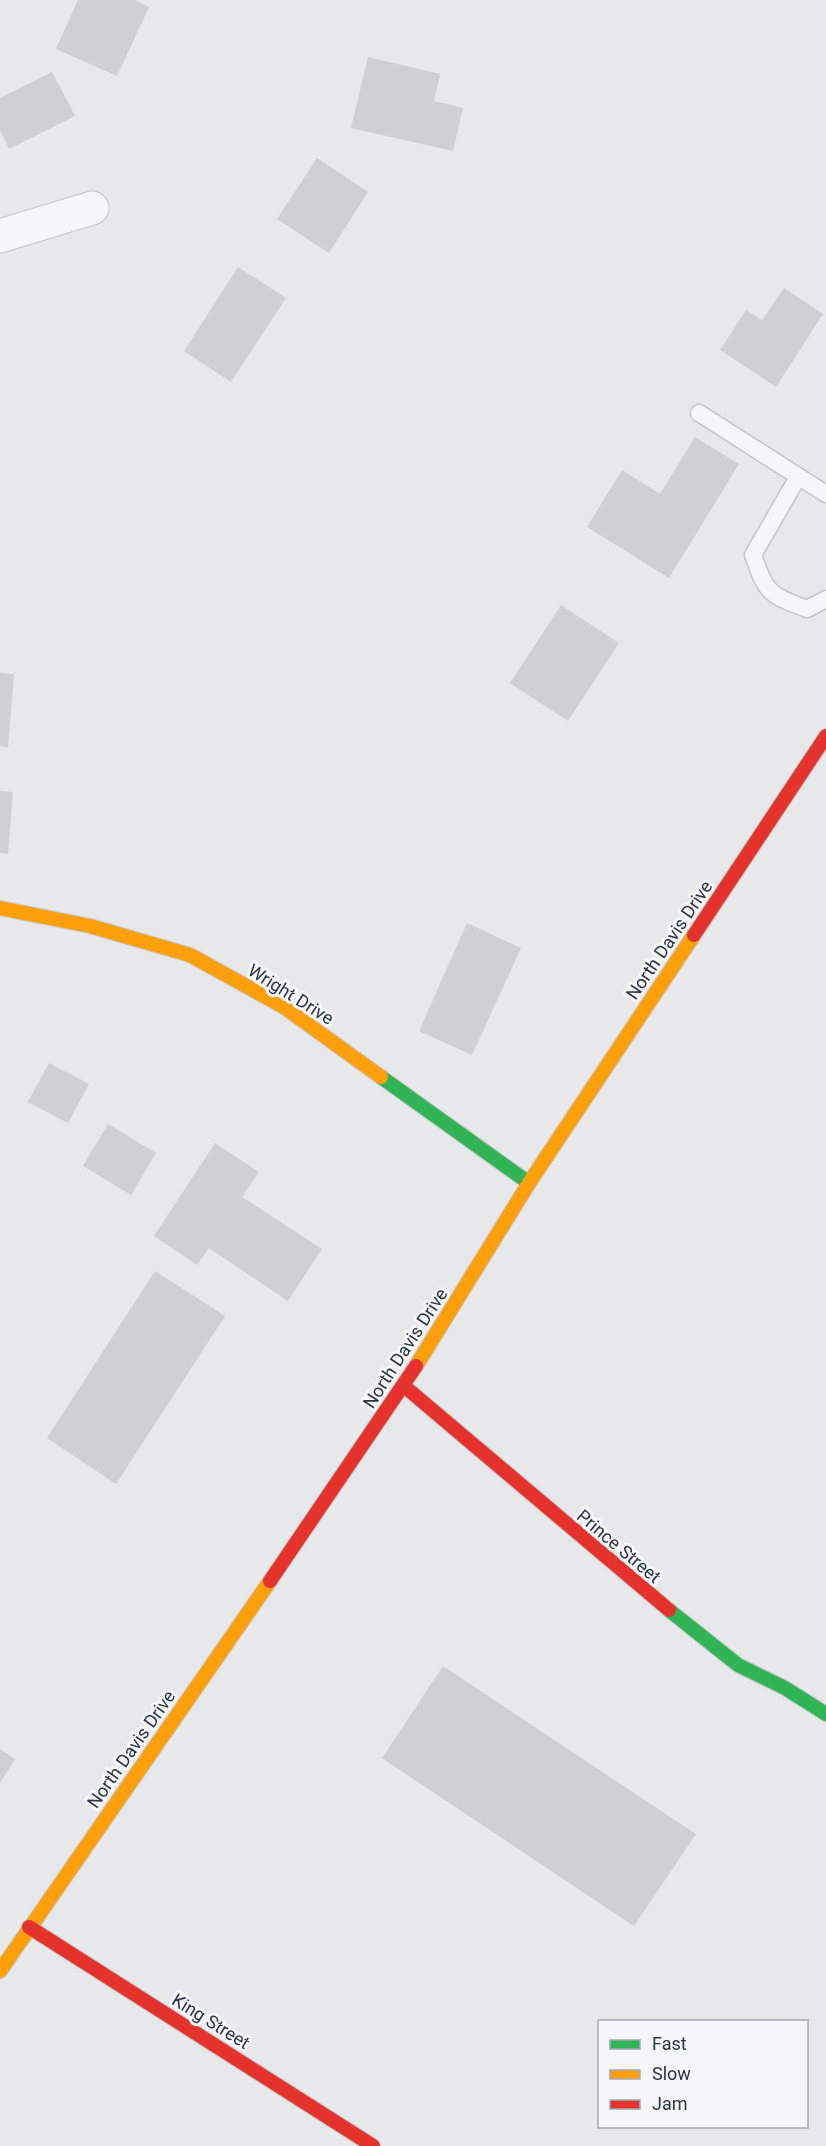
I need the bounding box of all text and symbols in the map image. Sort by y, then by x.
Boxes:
street label: North Davis Drive [622,877,716,1003]
street label: Wright Drive [244,959,338,1029]
street label: North Davis Drive [358,1284,452,1412]
street label: Prince Street [573,1505,665,1587]
street label: North Davis Drive [83,1686,179,1812]
street label: King Street [168,1989,254,2053]
legend [598,2020,808,2128]
text: Fast [652,2033,687,2054]
text: Slow [652,2063,691,2084]
text: Jam [652,2093,688,2114]

